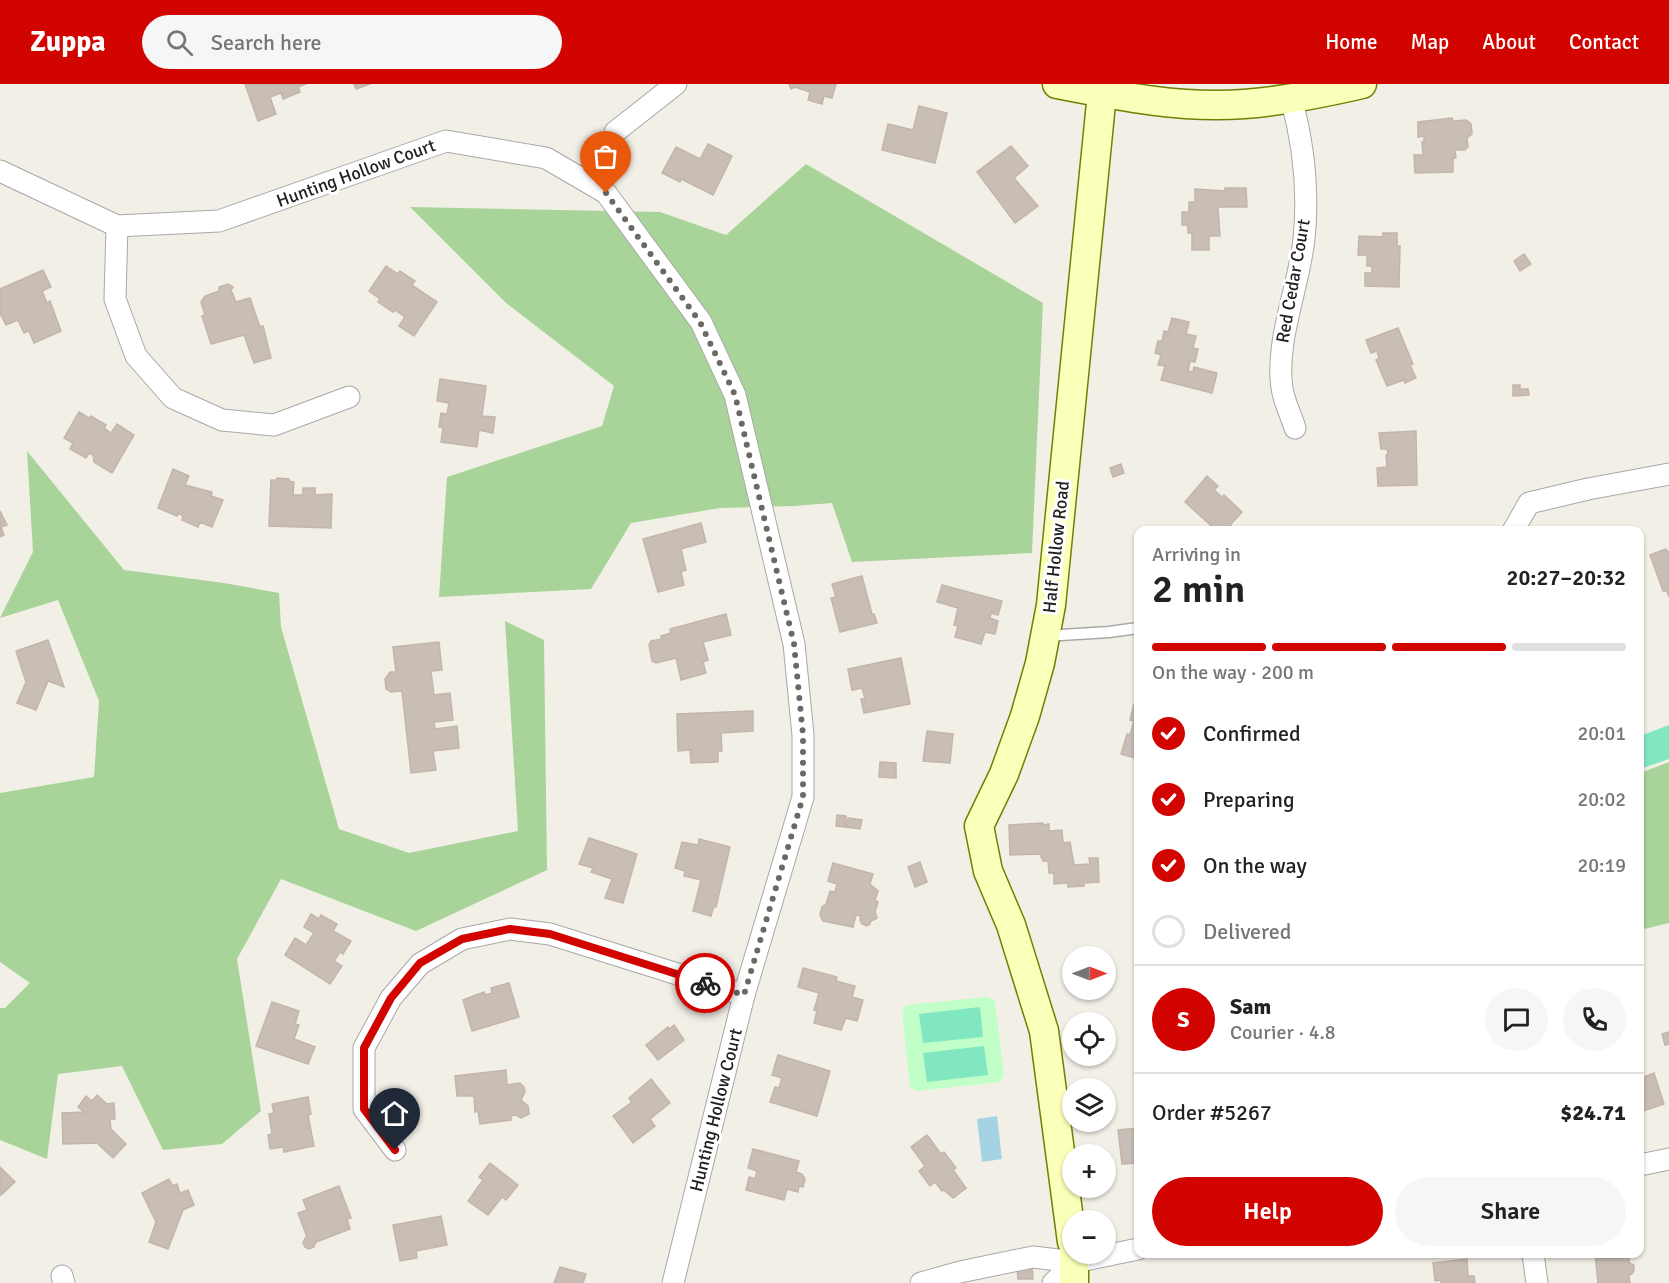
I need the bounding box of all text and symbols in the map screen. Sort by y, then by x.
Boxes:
search box [142,15,562,69]
text: Zuppa [30,25,106,59]
icon: search [163,26,196,59]
text: Search here [211,29,322,56]
text: Home [1325,29,1378,55]
text: Map [1411,29,1449,55]
text: About [1482,29,1536,55]
text: Contact [1569,29,1639,55]
pin [580,131,631,193]
street label: Hunting Hollow Court [274,134,438,212]
icon: bag [589,140,622,173]
street label: Red Cedar Court [1271,217,1315,345]
street label: Half Hollow Road [1038,480,1074,614]
text: Arriving in [1152,542,1241,567]
text: 20:27–20:32 [1507,564,1626,591]
text: 2 min [1152,565,1245,613]
text: On the way · 200 m [1152,660,1314,685]
icon: check [1152,717,1185,750]
text: Confirmed [1203,720,1301,747]
text: 20:01 [1577,721,1626,746]
icon: check [1152,783,1185,816]
text: Preparing [1203,786,1295,813]
text: 20:02 [1577,787,1626,812]
icon: check [1152,849,1185,882]
text: On the way [1203,852,1307,879]
text: 20:19 [1577,853,1626,878]
text: Delivered [1203,918,1291,945]
north arrow [1062,946,1116,1000]
map controls [1062,946,1116,1264]
courier [675,953,735,1013]
icon: bike [689,967,722,1000]
button: chat [1485,988,1548,1051]
button: phone [1563,988,1626,1051]
text: Sam [1230,993,1271,1020]
text: S [1177,1006,1190,1033]
button: locate [1062,1012,1116,1066]
text: Courier · 4.8 [1230,1020,1336,1045]
street label: Hunting Hollow Court [685,1026,747,1194]
button: layers [1062,1078,1116,1132]
pin [369,1088,420,1150]
icon: home [378,1097,411,1130]
text: Order #5267 [1152,1099,1272,1126]
text: $24.71 [1560,1099,1626,1126]
button: + [1062,1144,1116,1198]
button: Help [1152,1177,1383,1246]
button: Share [1395,1177,1626,1246]
button: − [1062,1210,1116,1264]

